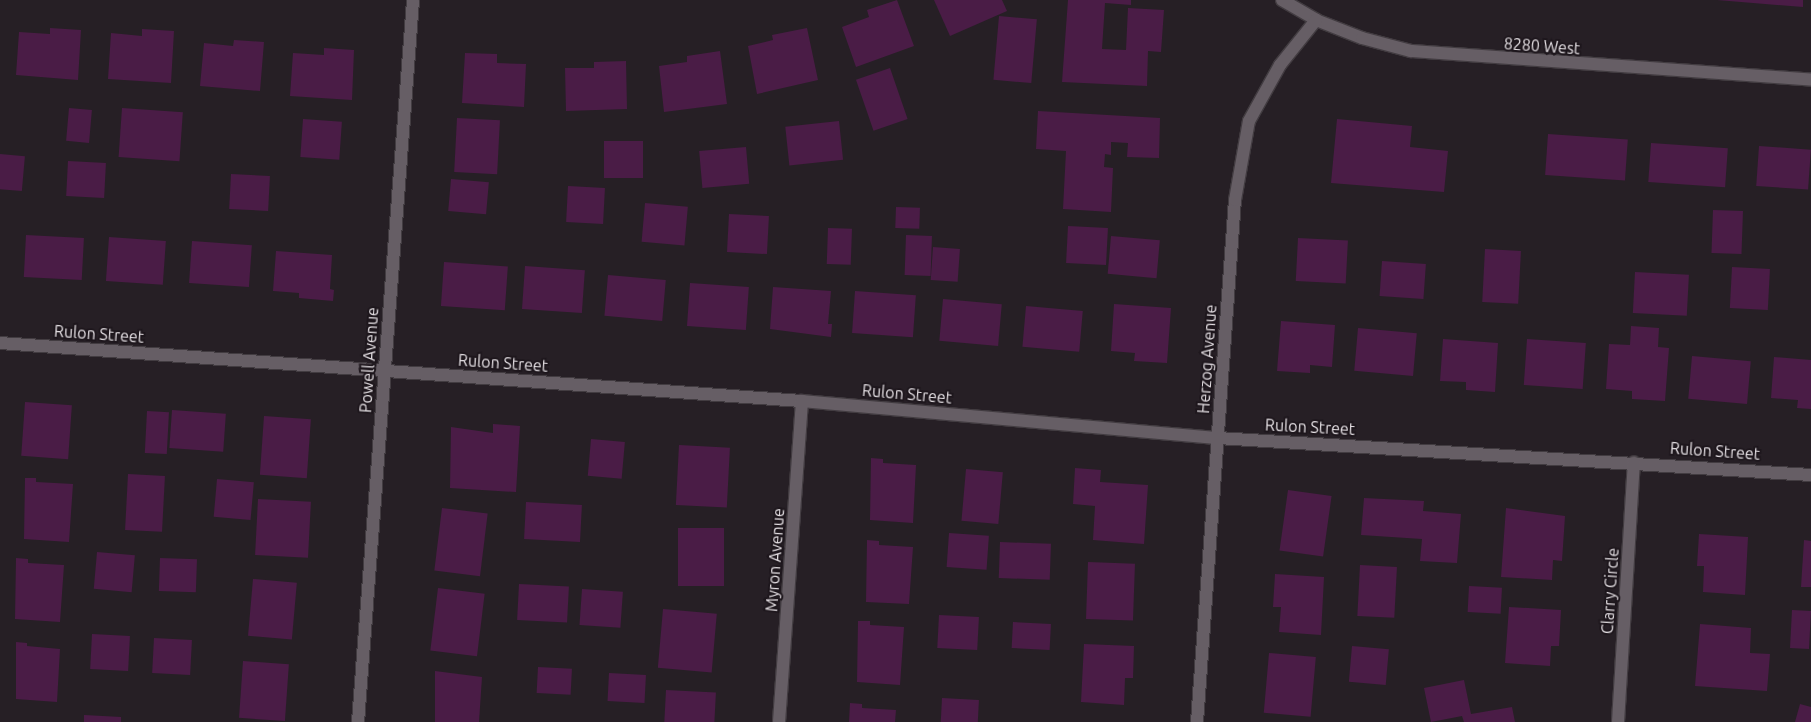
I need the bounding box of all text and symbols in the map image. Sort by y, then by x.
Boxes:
street label: 8280 West [1503,34,1581,58]
street label: Herzog Avenue [1194,304,1220,414]
street label: Powell Avenue [356,306,382,414]
street label: Rulon Street [53,321,145,347]
street label: Rulon Street [457,350,549,376]
street label: Rulon Street [861,381,953,407]
street label: Rulon Street [1264,415,1356,439]
street label: Rulon Street [1669,438,1761,464]
street label: Myron Avenue [762,508,788,612]
street label: Clarry Circle [1597,547,1623,635]

